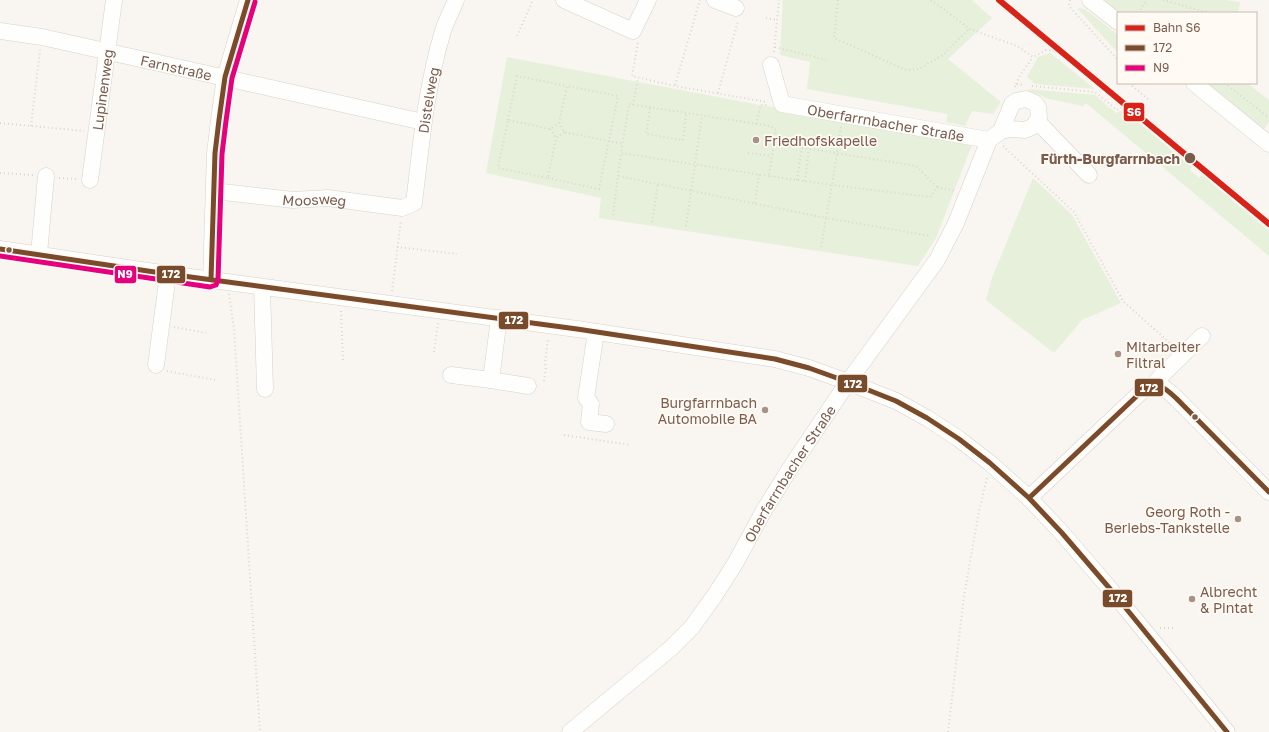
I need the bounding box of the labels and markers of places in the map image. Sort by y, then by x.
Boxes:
place label: Friedhofskapelle [764,132,877,149]
marker: Friedhofskapelle [751,135,761,145]
place label: Fürth-Burgfarrnbach [1041,150,1180,167]
marker: Fürth-Burgfarrnbach [1183,151,1197,165]
unlabelled marker [4,245,14,255]
place label: Mitarbeiter Filtral [1126,338,1201,371]
marker: Mitarbeiter Filtral [1113,349,1123,359]
place label: Burgfarrnbach Automobile BA [658,394,758,427]
marker: Burgfarrnbach Automobile BA [760,405,770,415]
unlabelled marker [1190,412,1200,422]
place label: Georg Roth - Beriebs-Tankstelle [1104,503,1230,536]
marker: Georg Roth - Beriebs-Tankstelle [1233,514,1243,524]
place label: Albrecht & Pintat [1200,583,1257,616]
marker: Albrecht & Pintat [1187,594,1197,604]

